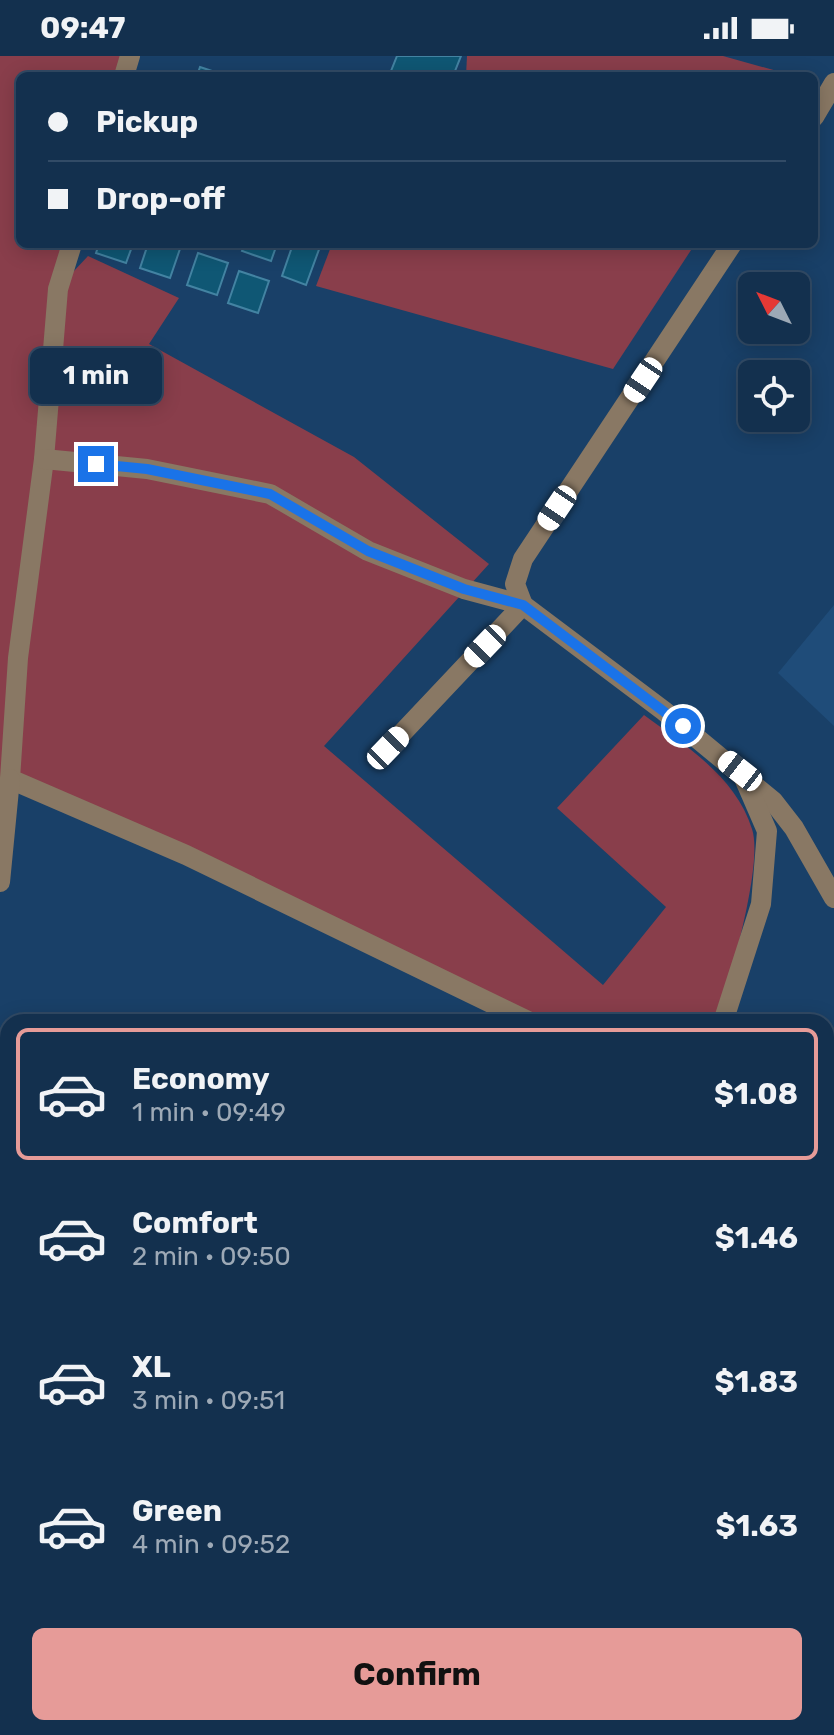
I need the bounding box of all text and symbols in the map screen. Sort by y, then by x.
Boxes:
text: 09:47 [40,10,125,46]
text: Pickup [96,104,198,140]
text: Drop-off [96,181,225,217]
north arrow [738,272,810,344]
map controls [738,272,810,432]
callout: 1 min [30,348,162,404]
car [620,353,666,407]
text: 1 min [63,360,129,391]
button: locate [738,360,810,432]
route end [78,446,114,482]
car [534,481,580,535]
car [460,620,510,672]
route start [665,708,701,744]
car [363,722,413,774]
car [714,747,766,795]
icon: car [36,1058,108,1130]
text: Economy [132,1061,270,1097]
text: $1.08 [714,1076,798,1112]
text: 1 min · 09:49 [132,1097,286,1128]
icon: car [36,1202,108,1274]
text: Comfort [132,1205,258,1241]
text: $1.46 [715,1220,798,1256]
text: 2 min · 09:50 [132,1241,291,1272]
icon: car [36,1346,108,1418]
text: XL [132,1349,171,1385]
text: $1.83 [715,1364,798,1400]
text: 3 min · 09:51 [132,1385,285,1416]
icon: car [36,1490,108,1562]
text: Green [132,1493,222,1529]
text: $1.63 [715,1508,798,1544]
text: 4 min · 09:52 [132,1529,290,1560]
button: Confirm [32,1628,802,1720]

